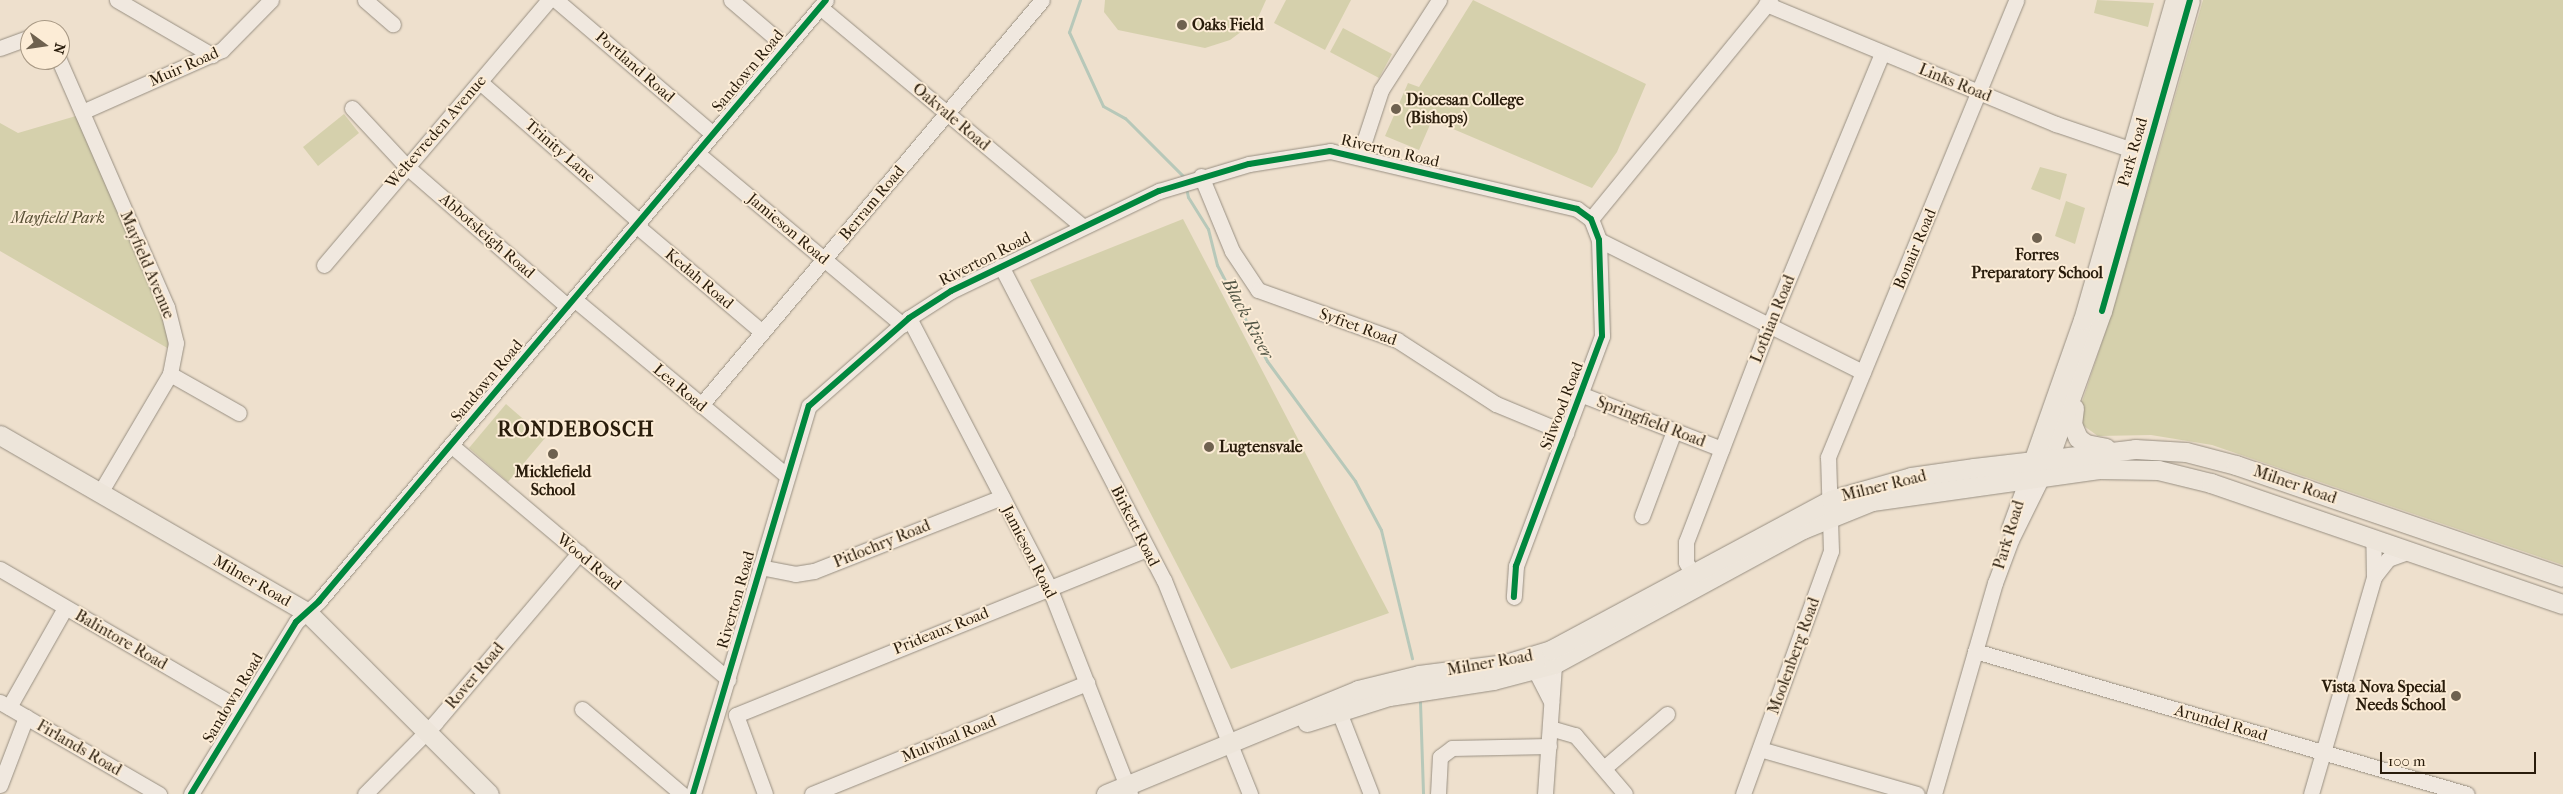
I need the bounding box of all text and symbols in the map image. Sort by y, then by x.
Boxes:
place label: Oaks Field [1192,15,1264,35]
marker: Oaks Field [1176,19,1188,31]
north arrow [20,20,70,70]
street label: Sandown Road [708,26,788,116]
street label: Portland Road [591,27,679,107]
text: N [50,41,69,56]
street label: Muir Road [146,43,222,91]
street label: Links Road [1916,60,1994,106]
street label: Weltevreden Avenue [382,71,490,193]
street label: Oakvale Road [909,79,993,155]
place label: Diocesan College (Bishops) [1406,90,1524,128]
marker: Diocesan College (Bishops) [1390,103,1402,115]
street label: Trinity Lane [521,115,599,187]
street label: Park Road [2114,115,2152,189]
street label: Riverton Road [1339,130,1441,172]
street label: Berram Road [835,162,909,244]
street label: Abbotsleigh Road [435,189,539,283]
street label: Jamieson Road [743,189,833,269]
street label: Bonair Road [1889,206,1941,292]
park label: Mayfield Park [11,208,105,228]
street label: Mayfield Avenue [116,208,178,322]
street label: Riverton Road [936,228,1034,290]
marker: Forres Preparatory School [2031,232,2043,244]
street label: Kedah Road [661,245,737,313]
place label: Forres Preparatory School [1971,245,2103,283]
street label: Lothian Road [1747,272,1799,366]
water label: Black River [1217,275,1277,363]
street label: Syfret Road [1317,304,1399,350]
street label: Sandown Road [447,336,527,426]
street label: Silwood Road [1536,359,1588,453]
street label: Lea Road [649,360,711,416]
street label: Springfield Road [1594,392,1708,452]
district label: RONDEBOSCH [496,416,656,442]
place label: Lugtensvale [1219,437,1303,457]
marker: Lugtensvale [1203,441,1215,453]
marker: Micklefield School [547,448,559,460]
place label: Micklefield School [515,462,591,500]
street label: Milner Road [2251,462,2339,508]
street label: Milner Road [1840,466,1928,506]
street label: Birkett Road [1106,482,1164,570]
street label: Park Road [1989,498,2029,572]
street label: Jamieson Road [997,503,1061,601]
street label: Pitlochry Road [831,516,933,572]
street label: Wood Road [553,529,625,595]
street label: Riverton Road [713,549,759,651]
street label: Milner Road [210,551,294,611]
street label: Moolenberg Road [1764,595,1824,717]
street label: Prideaux Road [890,603,992,659]
street label: Balintore Road [71,606,171,674]
street label: Rover Road [442,639,508,713]
street label: Milner Road [1446,646,1534,680]
street label: Sandown Road [199,649,267,747]
place label: Vista Nova Special Needs School [2322,677,2446,715]
marker: Vista Nova Special Needs School [2450,690,2462,702]
street label: Arundel Road [2172,701,2270,745]
street label: Mulvihal Road [899,711,999,767]
street label: Firlands Road [33,716,125,780]
scale bar [2383,742,2539,774]
text: 100 m [2388,752,2426,770]

